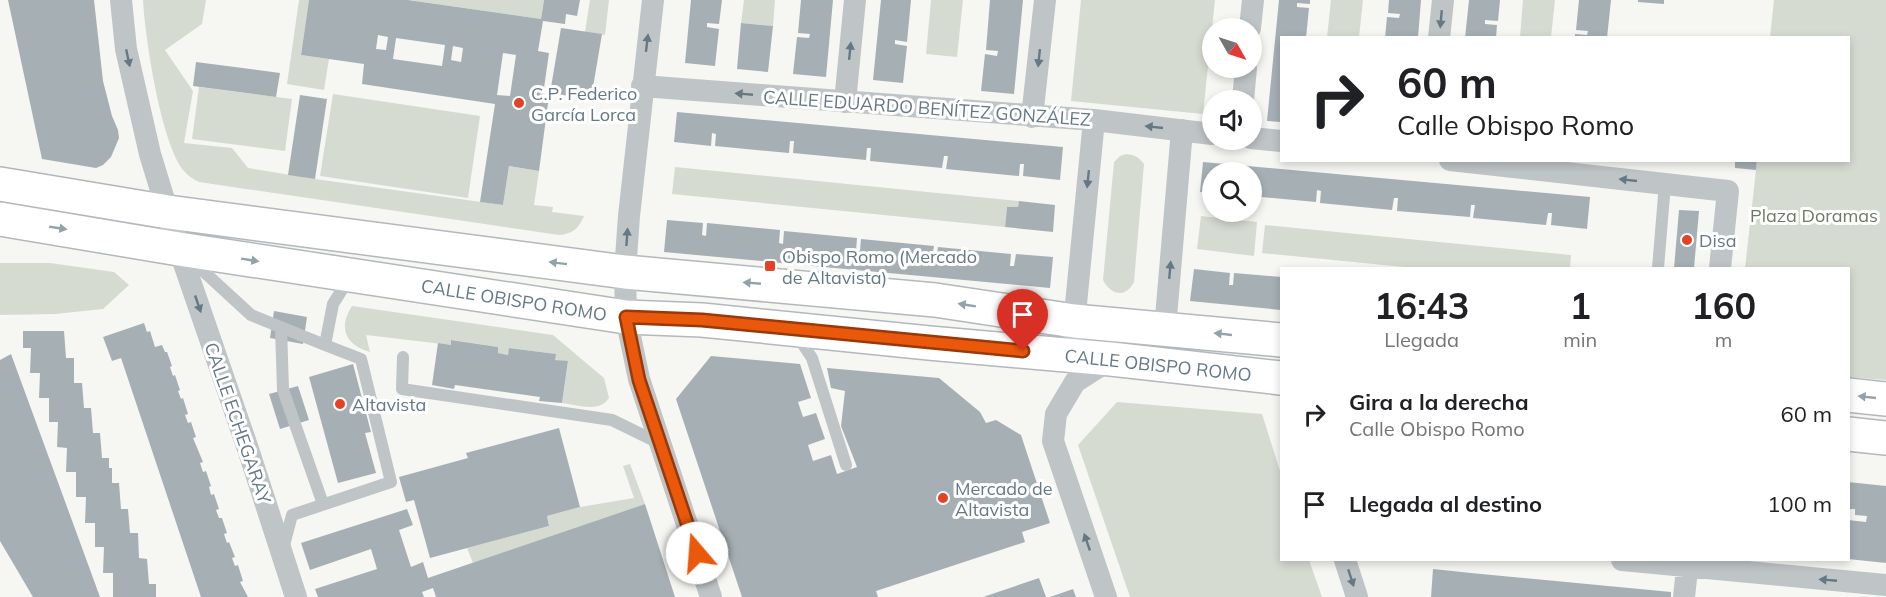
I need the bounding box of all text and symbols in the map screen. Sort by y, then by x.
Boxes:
one-way arrow [1436,9,1446,28]
north arrow [1202,18,1262,78]
map controls [1202,18,1262,222]
one-way arrow [643,34,652,53]
one-way arrow [845,41,855,60]
one-way arrow [124,49,133,68]
one-way arrow [1034,49,1044,68]
text: 60 m [1397,56,1497,109]
icon: right [1298,60,1376,138]
place label: C.P. Federico García Lorca [531,82,637,126]
street label: CALLE EDUARDO BENÍTEZ GONZÁLEZ [763,85,1092,131]
one-way arrow [734,89,753,99]
button: sound [1202,90,1262,150]
marker: C.P. Federico García Lorca [512,96,526,110]
text: Calle Obispo Romo [1397,108,1634,142]
one-way arrow [1144,122,1163,132]
button: search [1202,162,1262,222]
one-way arrow [1084,169,1093,188]
one-way arrow [1619,175,1638,185]
park label: Plaza Doramas [1750,204,1878,227]
one-way arrow [48,224,67,233]
one-way arrow [623,228,632,247]
place label: Disa [1699,229,1736,252]
marker: Disa [1680,233,1694,247]
place label: Obispo Romo (Mercado de Altavista) [782,245,977,289]
one-way arrow [241,255,260,264]
one-way arrow [548,258,567,268]
marker: Obispo Romo (Mercado de Altavista) [763,259,777,273]
one-way arrow [1166,261,1175,280]
street label: CALLE OBISPO ROMO [419,274,609,326]
one-way arrow [742,278,761,288]
text: 16:43 [1374,283,1469,328]
text: 1 [1569,283,1591,328]
text: 160 [1691,283,1756,328]
pin [997,289,1048,351]
one-way arrow [194,295,204,313]
icon: arrive [1006,298,1039,331]
one-way arrow [957,300,976,309]
text: Llegada [1384,327,1459,352]
text: min [1563,327,1597,352]
text: m [1715,327,1732,352]
one-way arrow [1213,329,1232,339]
street label: CALLE ECHEGARAY [200,339,277,508]
street label: CALLE OBISPO ROMO [1063,344,1253,386]
text: Gira a la derecha [1349,388,1529,416]
one-way arrow [1857,392,1876,402]
place label: Altavista [352,393,426,416]
marker: Altavista [333,397,347,411]
icon: right [1298,398,1331,431]
text: 60 m [1781,400,1832,428]
text: Calle Obispo Romo [1349,416,1525,441]
place label: Mercado de Altavista [955,477,1053,521]
icon: arrive [1298,488,1331,521]
text: Llegada al destino [1349,490,1542,518]
text: 100 m [1767,490,1832,518]
marker: Mercado de Altavista [936,491,950,505]
position arrow [665,521,729,585]
one-way arrow [1082,533,1091,551]
one-way arrow [1347,569,1356,587]
one-way arrow [1818,575,1837,585]

